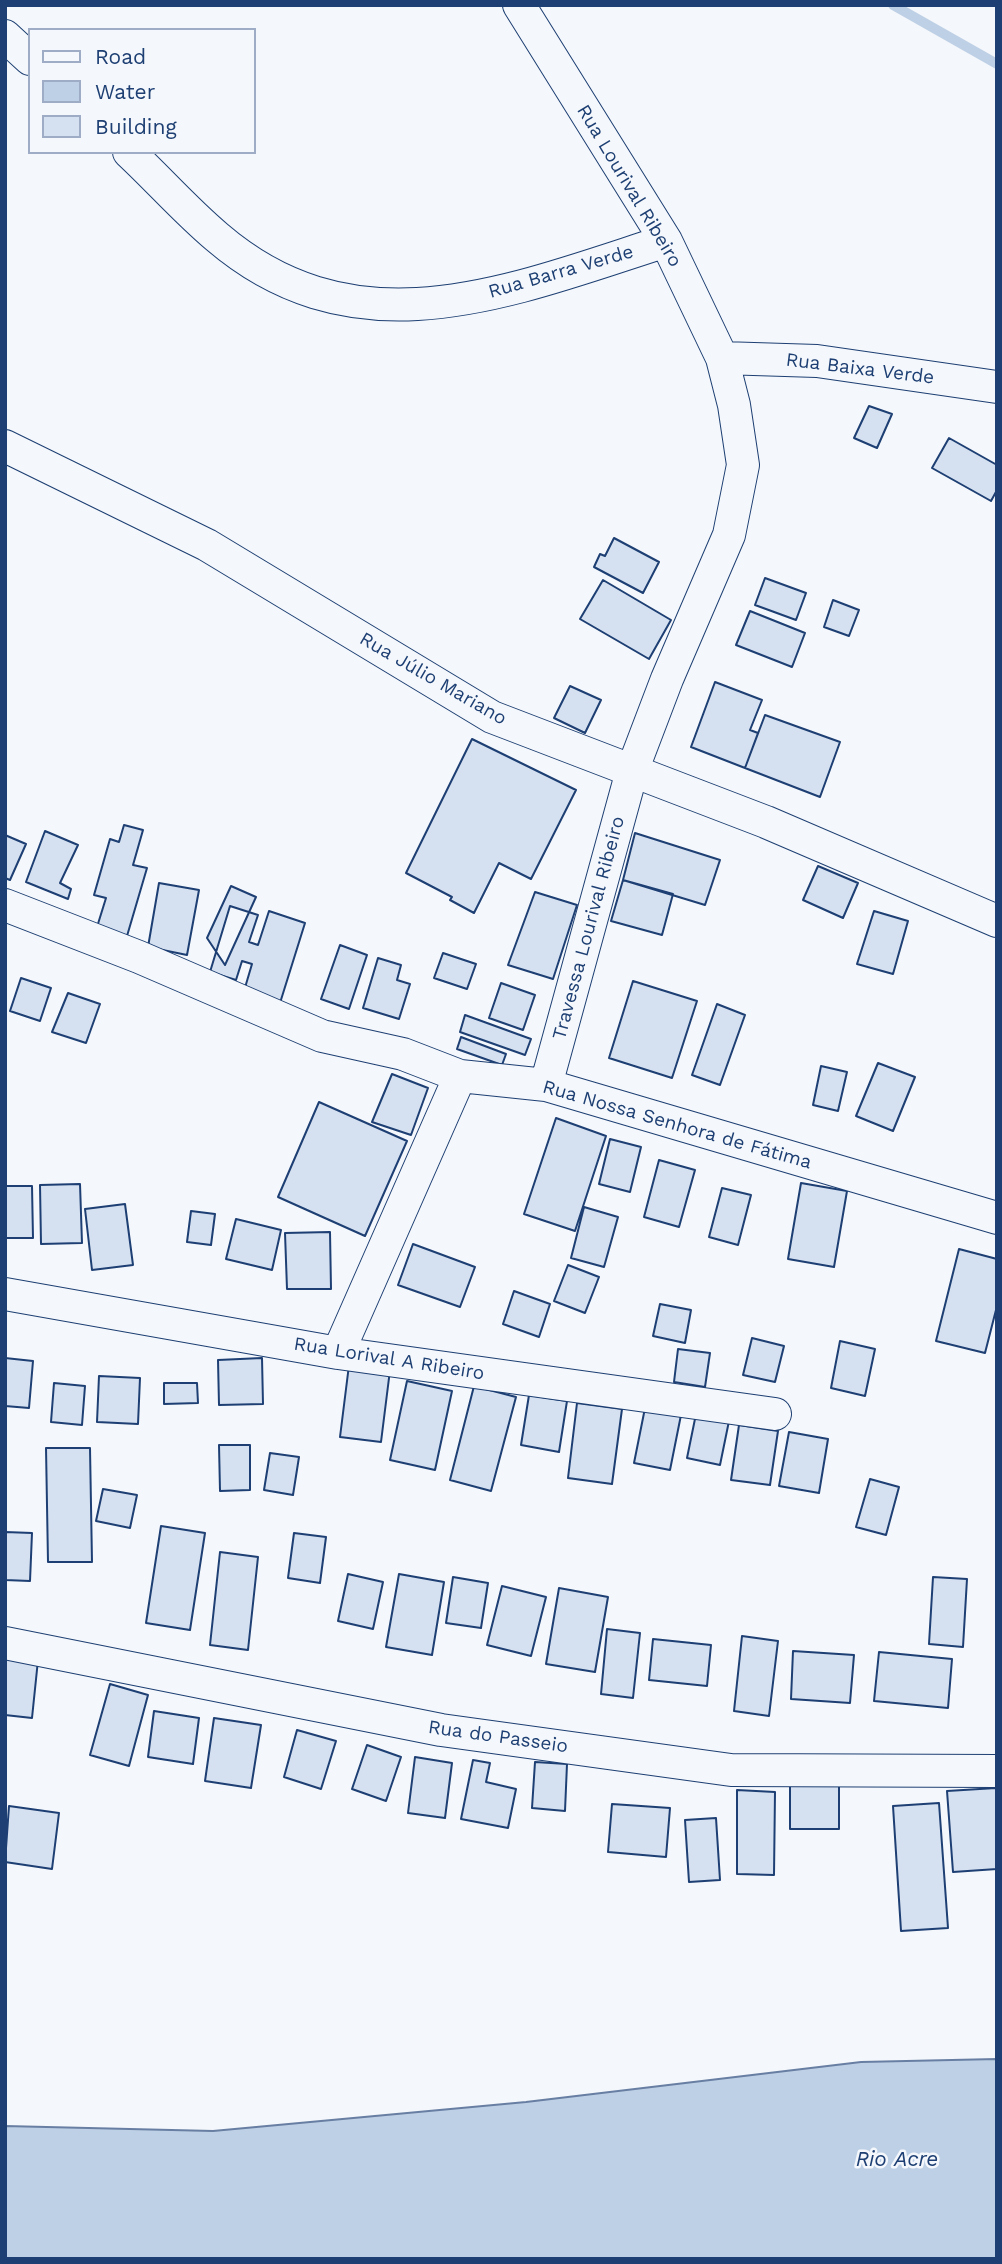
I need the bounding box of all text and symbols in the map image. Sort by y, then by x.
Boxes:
legend [28,28,256,154]
text: Road [95,44,146,69]
text: Water [95,79,155,104]
street label: Rua Lourival Ribeiro [571,101,687,271]
text: Building [95,114,177,139]
street label: Rua Barra Verde [486,240,636,304]
street label: Rua Baixa Verde [784,349,936,389]
street label: Rua Júlio Mariano [355,628,511,730]
street label: Travessa Lourival Ribeiro [548,814,630,1042]
street label: Rua Nossa Senhora de Fátima [540,1076,814,1174]
street label: Rua Lorival A Ribeiro [292,1333,486,1385]
street label: Rua do Passeio [427,1716,569,1758]
water label: Rio Acre [856,2147,938,2173]

